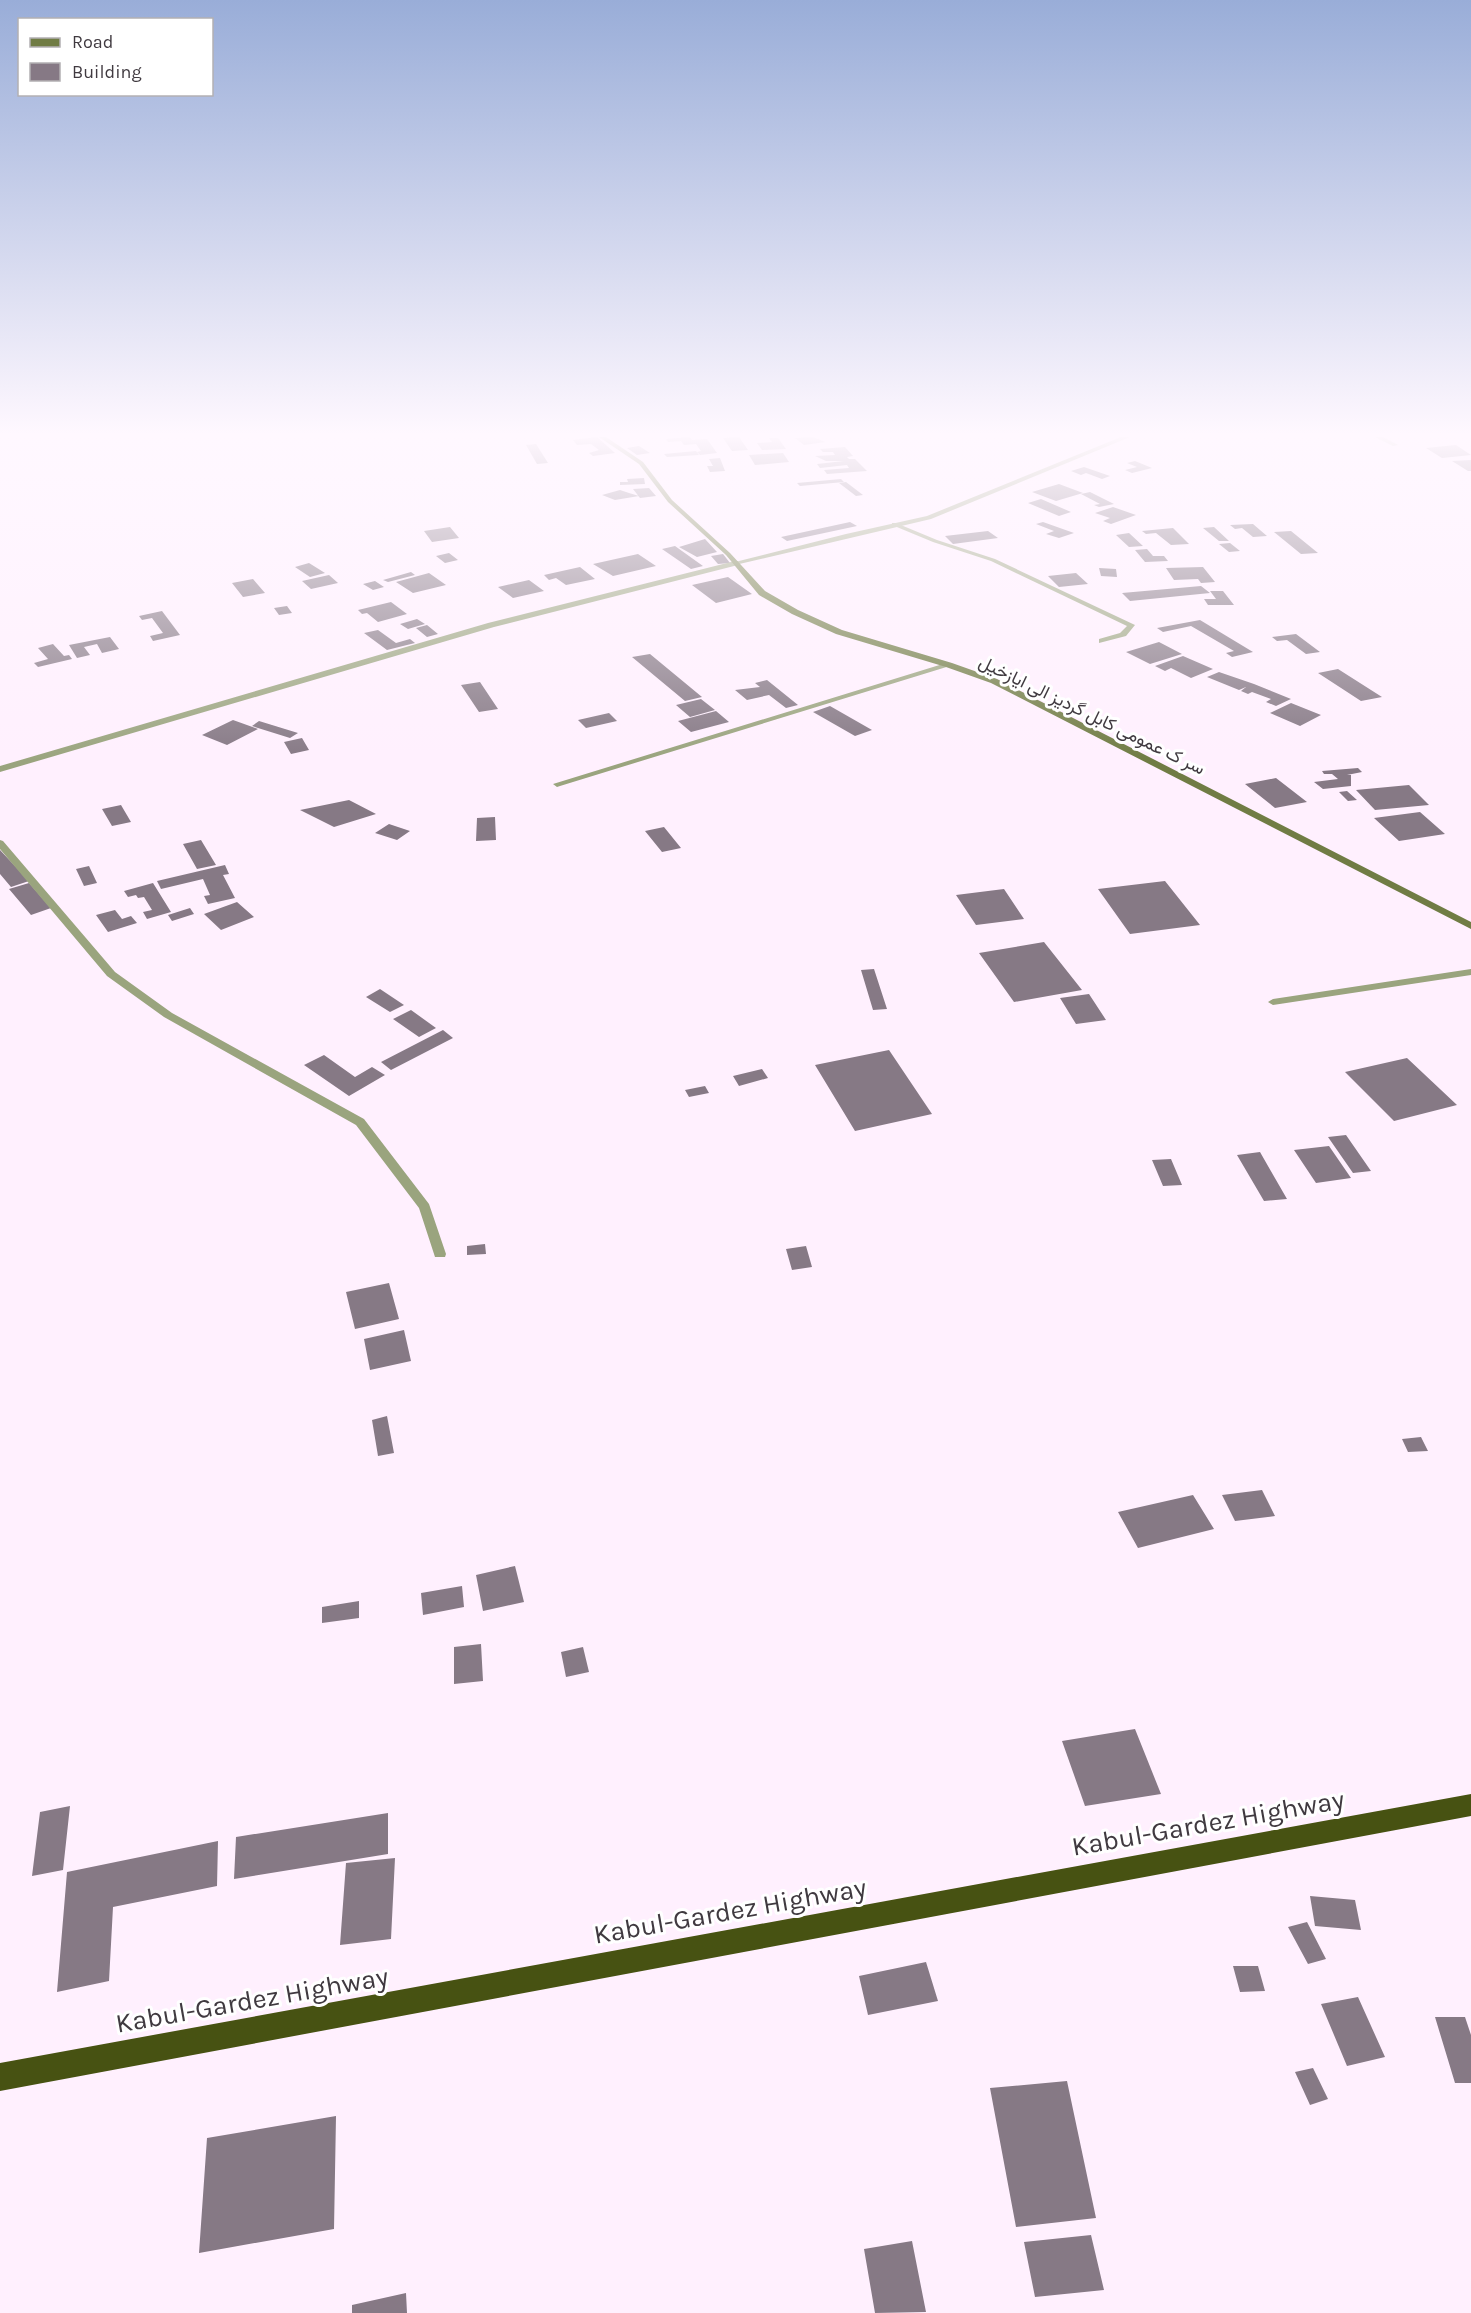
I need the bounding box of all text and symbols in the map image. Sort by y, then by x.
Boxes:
legend [18,18,213,96]
text: Road [72,31,113,53]
text: Building [72,61,142,83]
street label: سر ک عمومی کابل گردیز الی ایازخیل [975,651,1209,779]
street label: Kabul-Gardez Highway [1069,1783,1347,1863]
street label: Kabul-Gardez Highway [591,1871,869,1951]
street label: Kabul-Gardez Highway [113,1960,391,2040]

